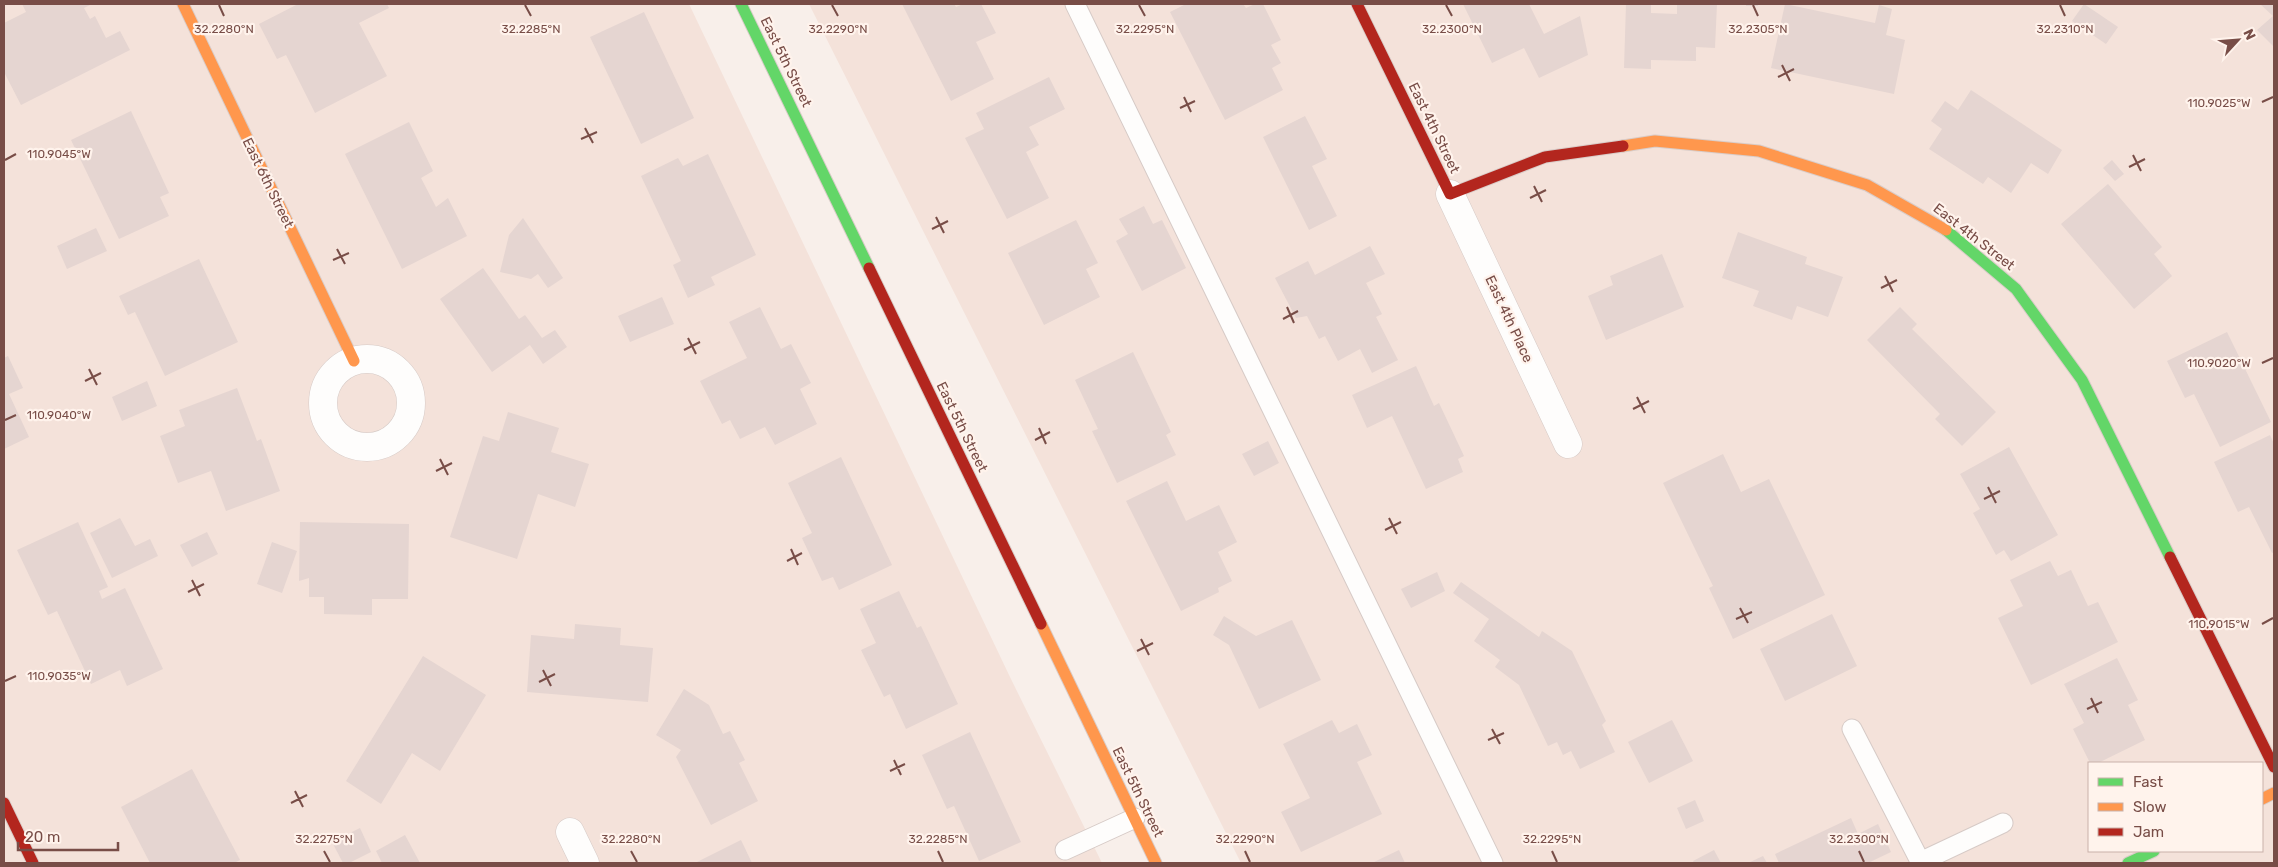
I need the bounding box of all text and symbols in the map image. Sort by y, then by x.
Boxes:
street label: East 5th Street [757,14,815,110]
north arrow [2213,15,2263,65]
text: 32.2280°N [194,22,254,36]
text: 32.2285°N [501,22,561,36]
text: 32.2290°N [808,22,868,36]
text: 32.2295°N [1116,22,1174,36]
text: 32.2300°N [1422,22,1482,36]
text: 32.2305°N [1728,22,1788,36]
text: 32.2310°N [2036,22,2094,36]
text: N [2239,26,2259,43]
street label: East 4th Street [1405,80,1464,177]
text: 110.9025°W [2187,96,2251,110]
street label: East 6th Street [239,135,297,232]
text: 110.9045°W [27,147,91,161]
street label: East 4th Street [1930,200,2019,274]
street label: East 4th Place [1481,273,1537,365]
text: 110.9020°W [2187,356,2251,370]
street label: East 5th Street [933,379,991,475]
text: 110.9040°W [27,408,92,422]
text: 110.9015°W [2188,617,2250,631]
text: 110.9035°W [27,669,91,683]
street label: East 5th Street [1109,744,1167,840]
legend [2088,762,2263,852]
text: Fast [2133,773,2163,791]
text: Slow [2133,798,2166,816]
scale bar [18,820,118,852]
text: Jam [2133,823,2164,841]
text: 20 m [25,828,60,846]
text: 32.2275°N [295,832,353,846]
text: 32.2280°N [601,832,661,846]
text: 32.2285°N [908,832,968,846]
text: 32.2290°N [1215,832,1275,846]
text: 32.2295°N [1523,832,1581,846]
text: 32.2300°N [1829,832,1889,846]

